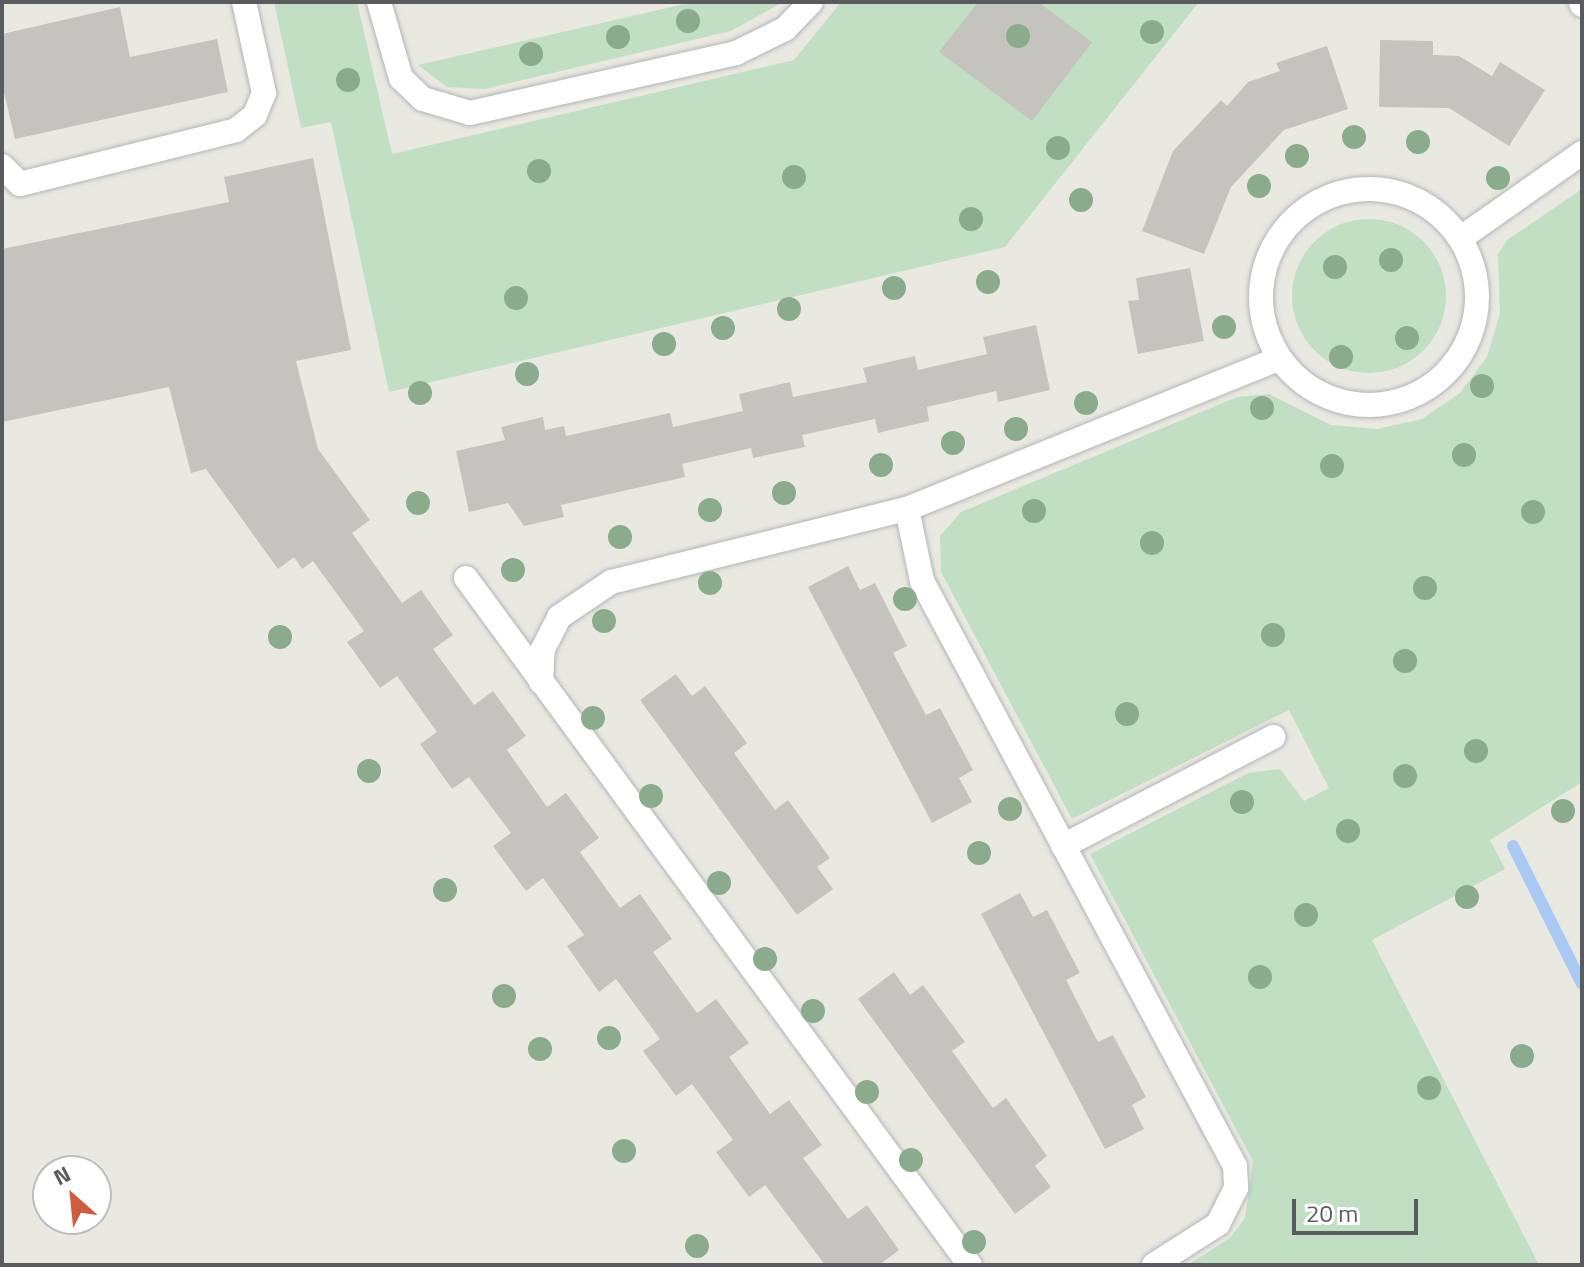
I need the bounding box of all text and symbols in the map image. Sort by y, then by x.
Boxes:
north arrow [32,1155,112,1235]
text: N [48,1157,77,1194]
scale bar [1296,1183,1422,1233]
text: 20 m [1306,1195,1358,1231]

